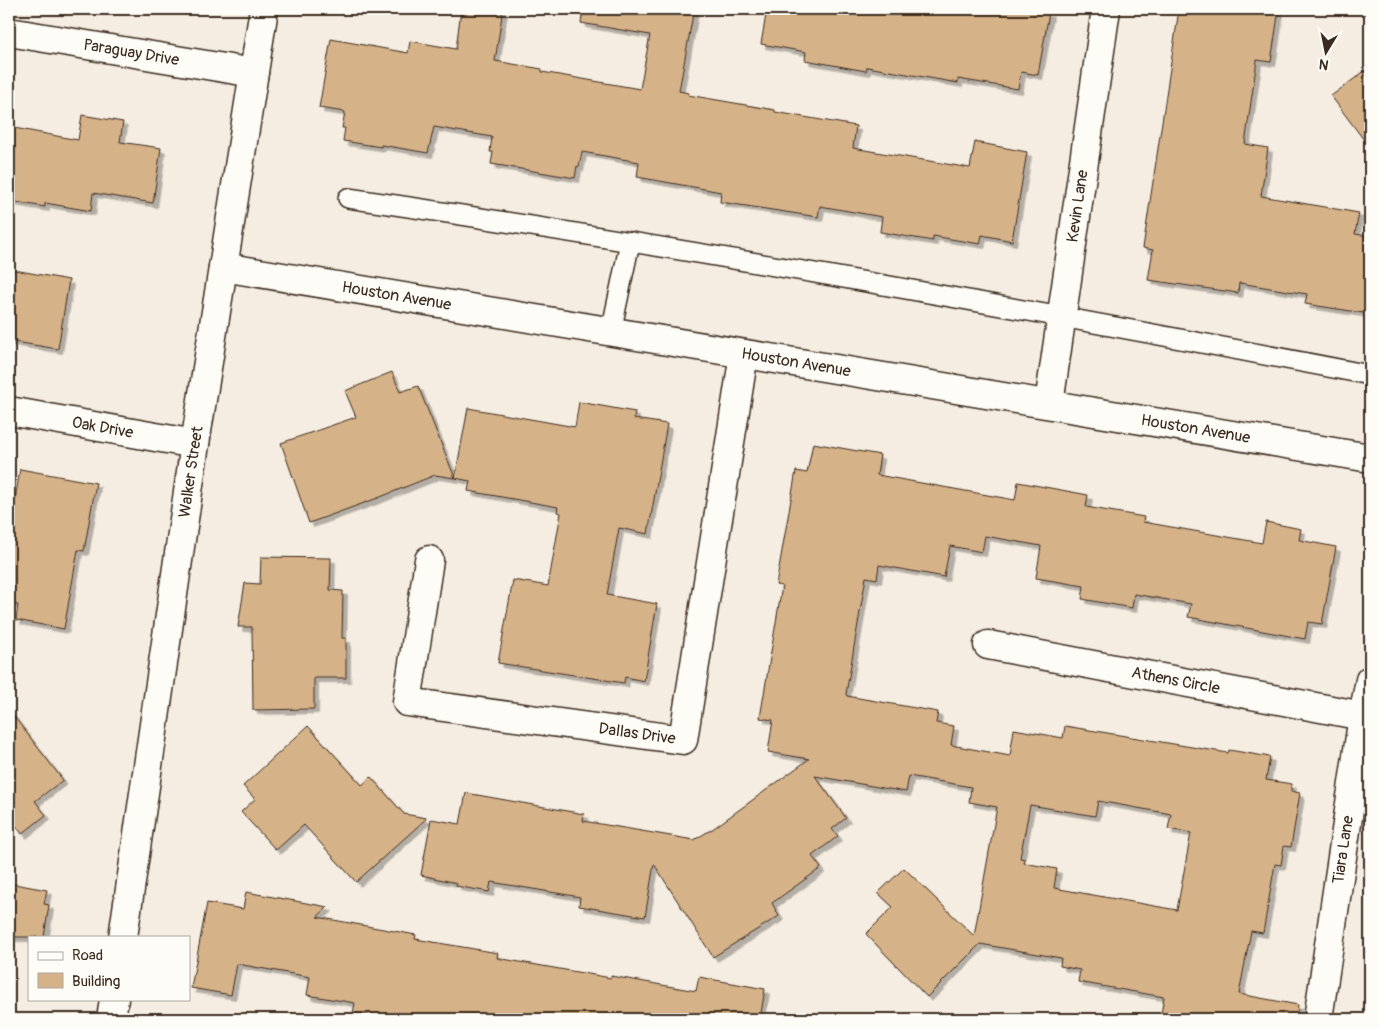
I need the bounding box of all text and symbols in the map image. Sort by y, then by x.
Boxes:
north arrow [1302,28,1352,78]
street label: Paraguay Drive [82,35,181,70]
text: N [1318,55,1330,74]
street label: Kevin Lane [1062,168,1093,244]
street label: Houston Avenue [340,277,453,315]
street label: Houston Avenue [740,343,852,381]
street label: Houston Avenue [1139,410,1252,448]
street label: Oak Drive [70,412,135,443]
street label: Walker Street [174,424,208,519]
street label: Athens Circle [1130,662,1222,699]
street label: Dallas Drive [597,718,677,749]
street label: Tiara Lane [1328,814,1358,885]
legend [28,936,190,1000]
text: Road [72,946,103,965]
text: Building [72,972,120,991]

